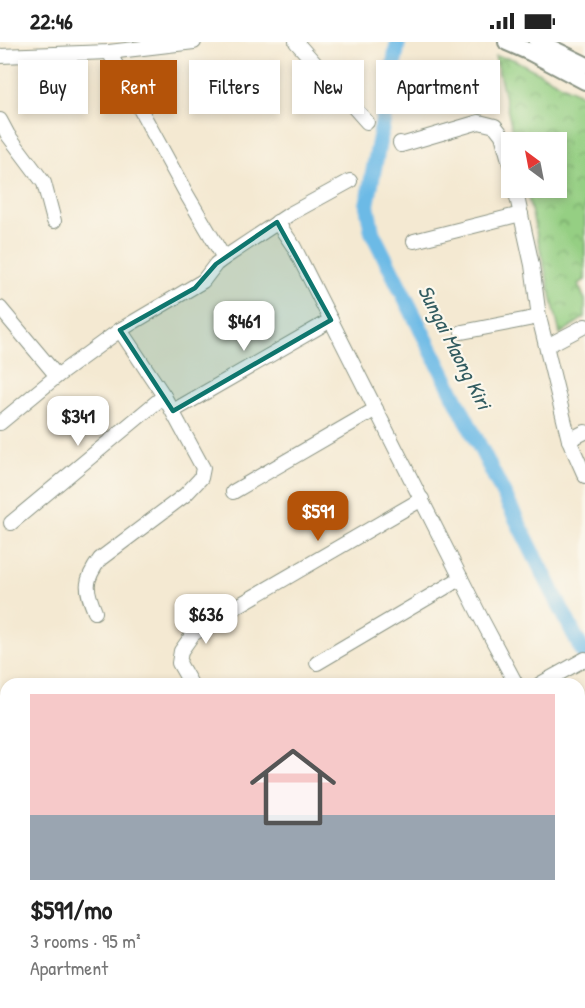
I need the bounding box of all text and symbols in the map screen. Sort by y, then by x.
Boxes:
text: 22:46 [30,6,73,36]
chip: Buy [18,60,88,114]
chip: Rent [100,60,177,114]
chip: Filters [189,60,280,114]
chip: New [292,60,364,114]
chip: Apartment [376,60,500,114]
north arrow [501,132,567,198]
map controls [501,132,567,198]
water label: Sungai Maong Kiri [411,280,500,416]
pin: $461 [208,301,280,352]
text: $461 [228,307,260,334]
pin: $341 [42,396,114,447]
text: $341 [61,402,95,429]
pin: $591 [282,491,354,542]
text: $591 [301,497,335,524]
pin: $636 [170,594,242,645]
text: $636 [188,600,224,627]
icon: home [239,733,347,841]
text: $591/mo [30,892,112,927]
text: 3 rooms · 95 m² [30,927,140,954]
text: Apartment [30,954,108,981]

